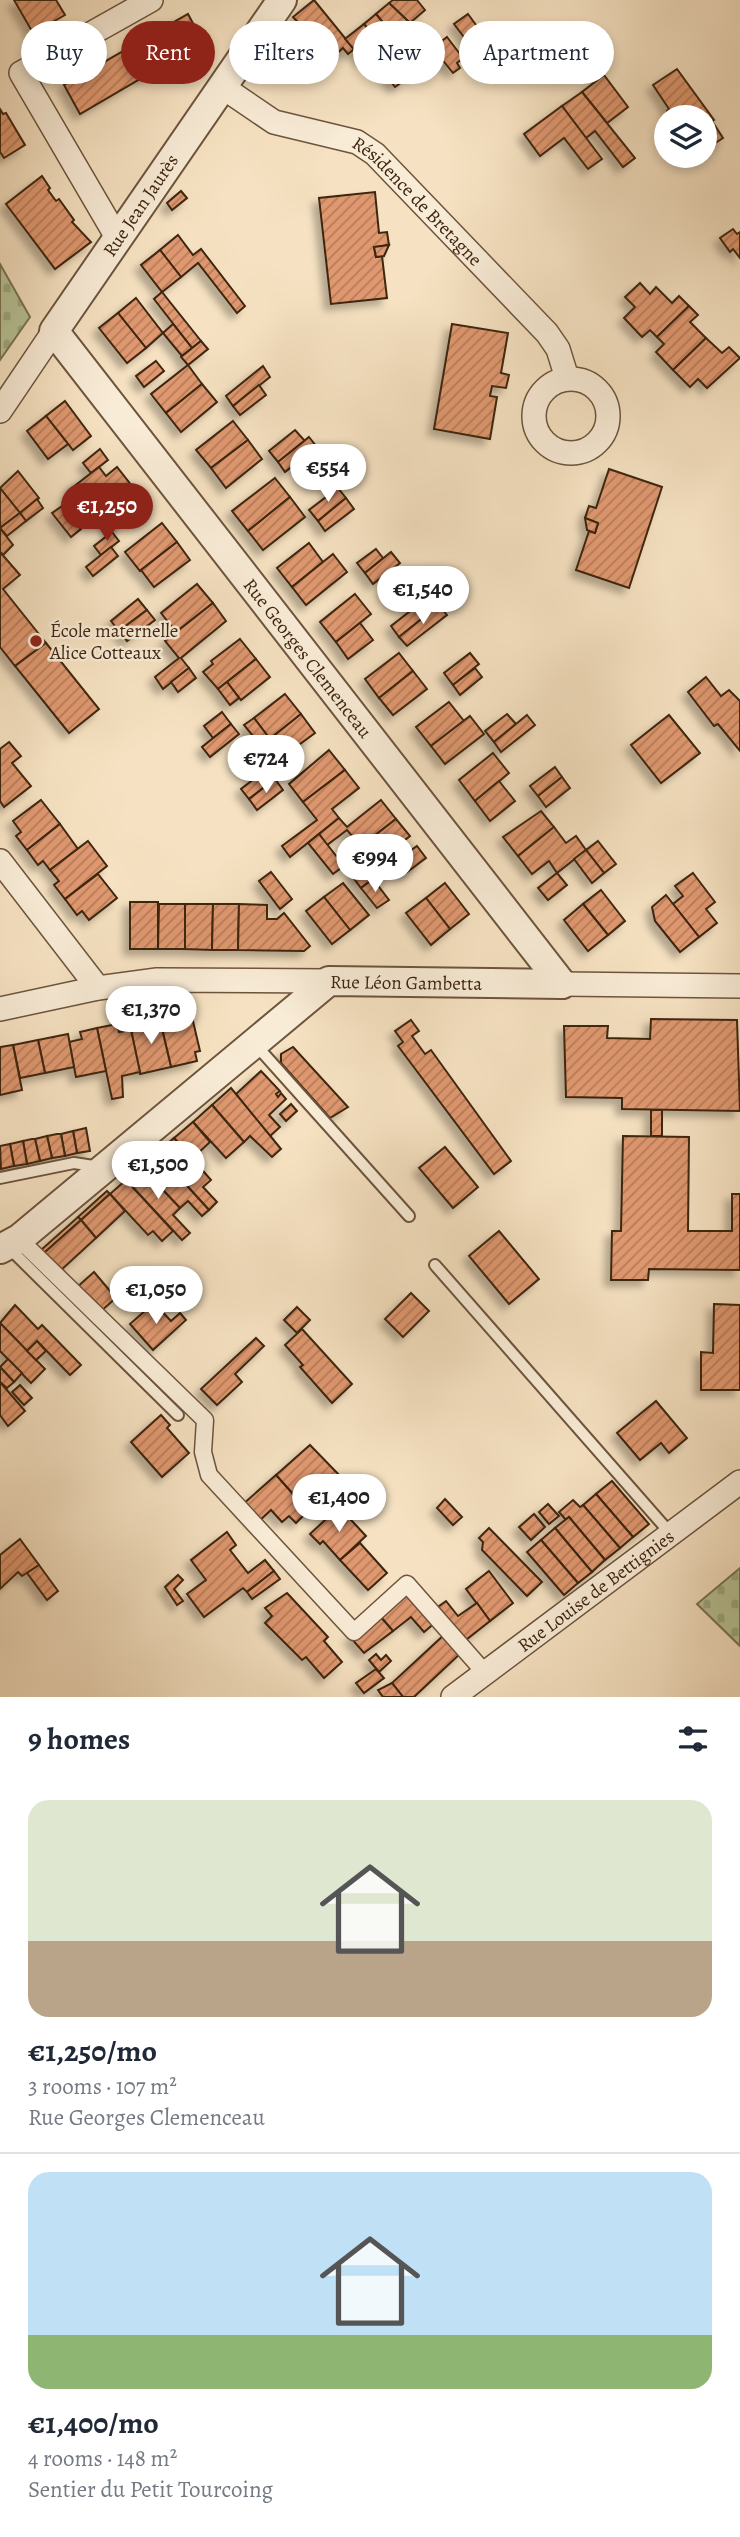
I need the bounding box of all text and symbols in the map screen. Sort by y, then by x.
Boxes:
chip: Buy [21,21,107,84]
chip: Rent [121,21,215,84]
chip: Filters [229,21,339,84]
chip: New [353,21,445,84]
chip: Apartment [459,21,614,84]
map controls [654,105,717,168]
button: layers [654,105,717,168]
street label: Résidence de Bretagne [347,130,488,272]
street label: Rue Jean Jaurès [97,149,185,262]
pin: €554 [287,444,369,504]
text: €554 [306,451,350,482]
pin: €1,250 [50,484,164,543]
text: €1,250 [77,490,137,521]
pin: €1,540 [366,566,480,626]
street label: Rue Georges Clemenceau [237,573,378,744]
text: €1,540 [393,573,453,604]
place label: École maternelle Alice Cotteaux [49,618,178,666]
marker: École maternelle Alice Cotteaux [28,633,44,649]
pin: €724 [225,736,307,795]
text: €724 [244,742,288,773]
pin: €994 [334,834,416,894]
text: €994 [352,841,398,872]
street label: Rue Léon Gambetta [330,969,483,997]
pin: €1,370 [94,986,208,1046]
text: €1,370 [122,993,180,1024]
pin: €1,500 [101,1142,215,1201]
text: €1,500 [128,1148,188,1179]
pin: €1,050 [99,1266,213,1326]
text: €1,050 [126,1273,186,1304]
pin: €1,400 [282,1474,396,1534]
text: €1,400 [308,1481,370,1512]
street label: Rue Louise de Bettignies [512,1524,680,1658]
text: 9 homes [28,1719,130,1759]
icon: filters [674,1720,712,1758]
icon: home [307,1846,433,1972]
text: €1,250/mo [28,2031,157,2071]
text: 3 rooms · 107 m² [28,2071,177,2102]
text: Rue Georges Clemenceau [28,2102,265,2133]
icon: home [307,2218,433,2344]
text: €1,400/mo [28,2403,159,2443]
text: 4 rooms · 148 m² [28,2443,177,2474]
text: Sentier du Petit Tourcoing [28,2474,273,2505]

